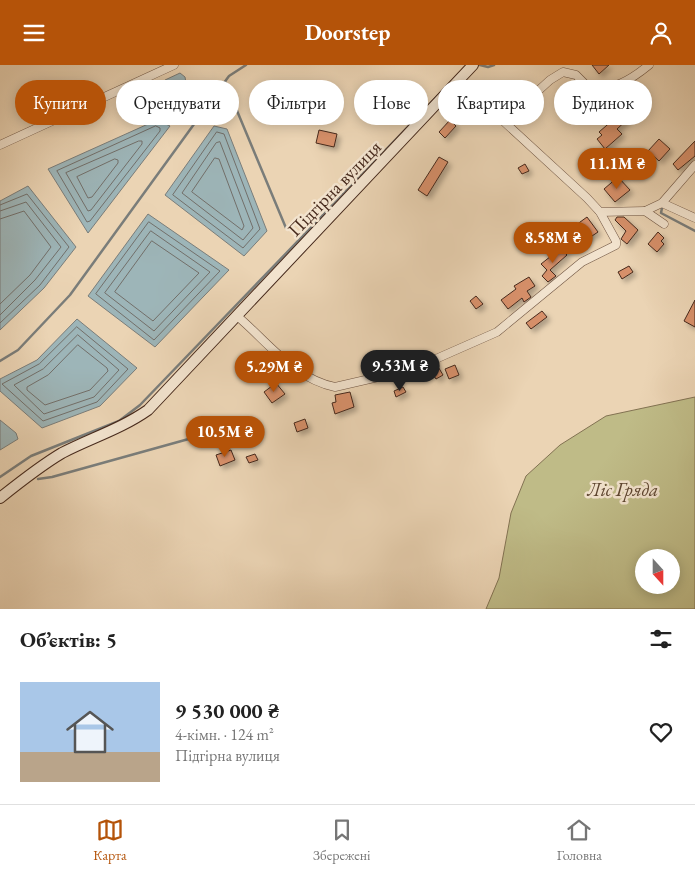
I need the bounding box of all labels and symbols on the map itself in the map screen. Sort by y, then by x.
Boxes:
street label: Підгірна вулиця [282,134,387,242]
pin: 11.1M ₴ [571,147,663,190]
pin: 8.58M ₴ [507,221,599,264]
pin: 9.53M ₴ [354,349,446,392]
pin: 5.29M ₴ [228,351,320,393]
pin: 10.5M ₴ [179,415,271,458]
park label: Ліс Гряда [587,477,658,502]
north arrow [635,549,680,594]

